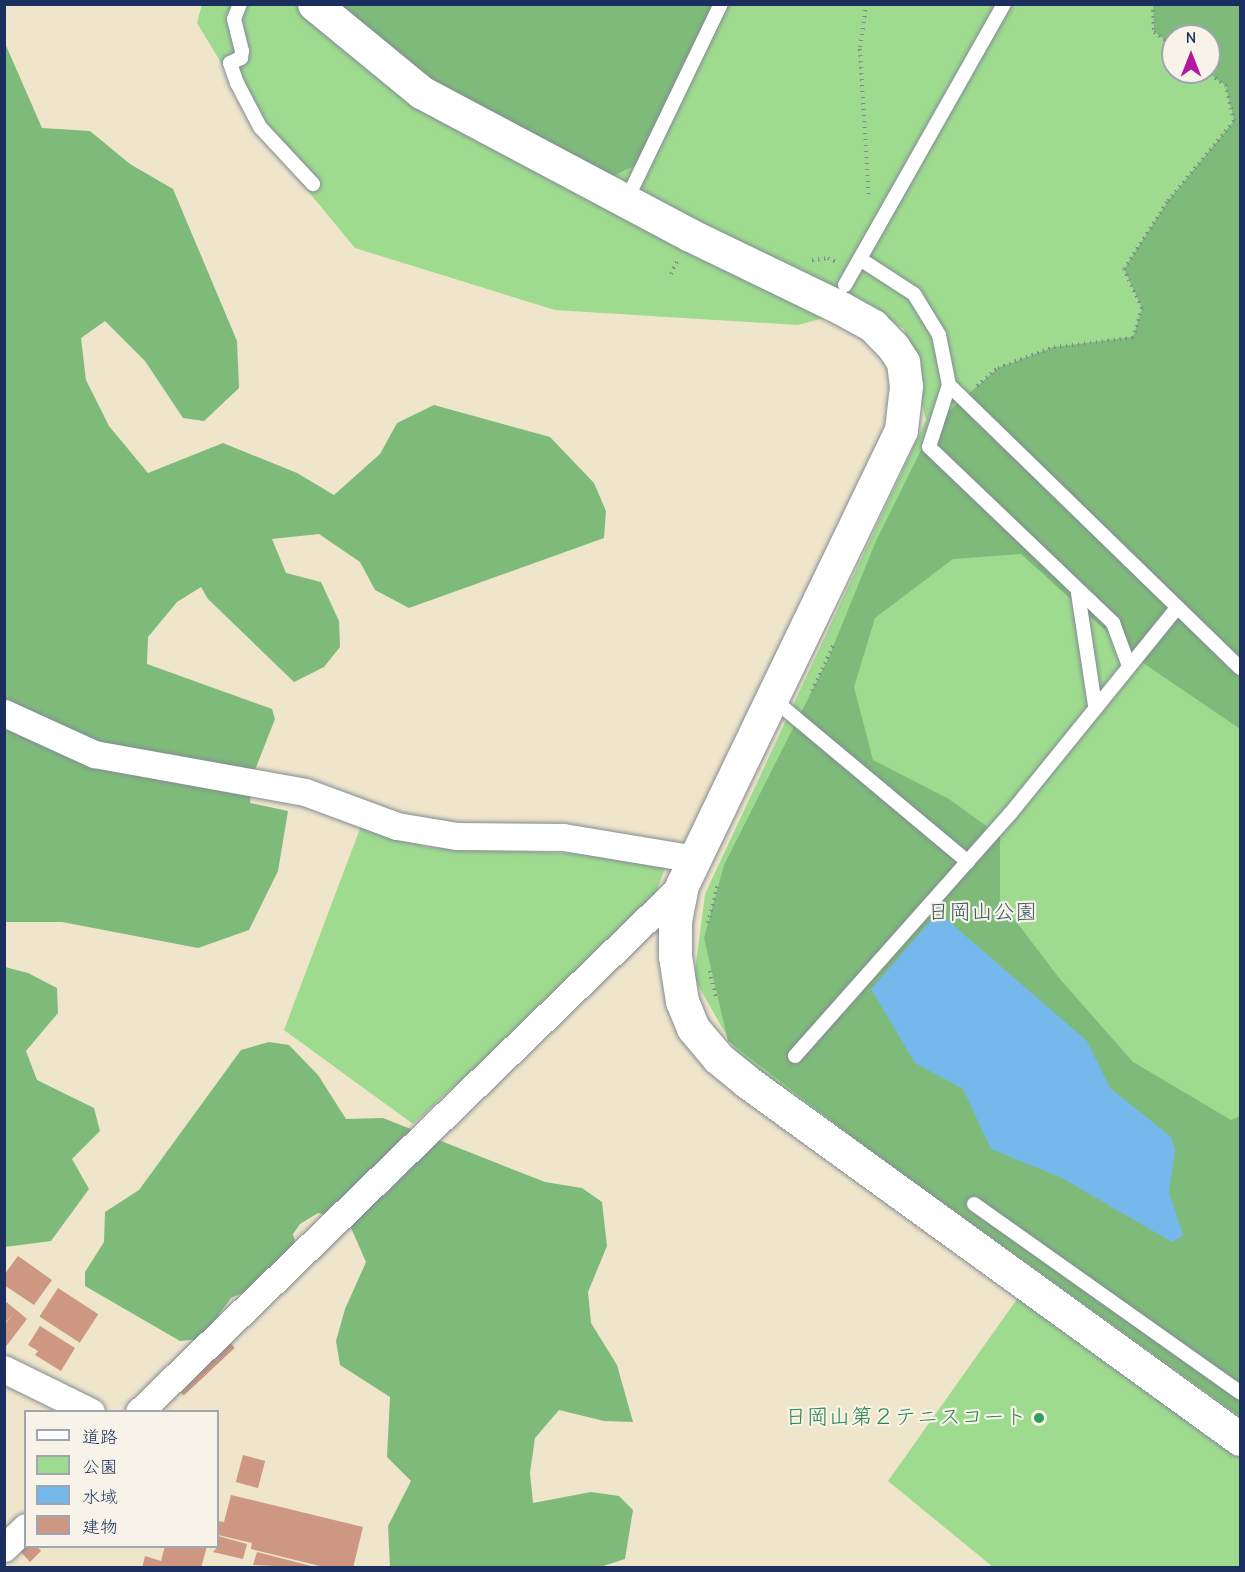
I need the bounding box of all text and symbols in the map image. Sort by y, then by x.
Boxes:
north arrow [1161,24,1221,84]
text: N [1186,29,1196,47]
park label: 日岡山公園 [927,900,1037,926]
place label: 日岡山第２テニスコート [785,1405,1027,1431]
legend [24,1410,219,1548]
marker: 日岡山第２テニスコート [1032,1411,1046,1425]
text: 道路 [82,1427,118,1448]
text: 公園 [82,1457,118,1478]
text: 水域 [82,1487,118,1508]
text: 建物 [82,1517,118,1538]

